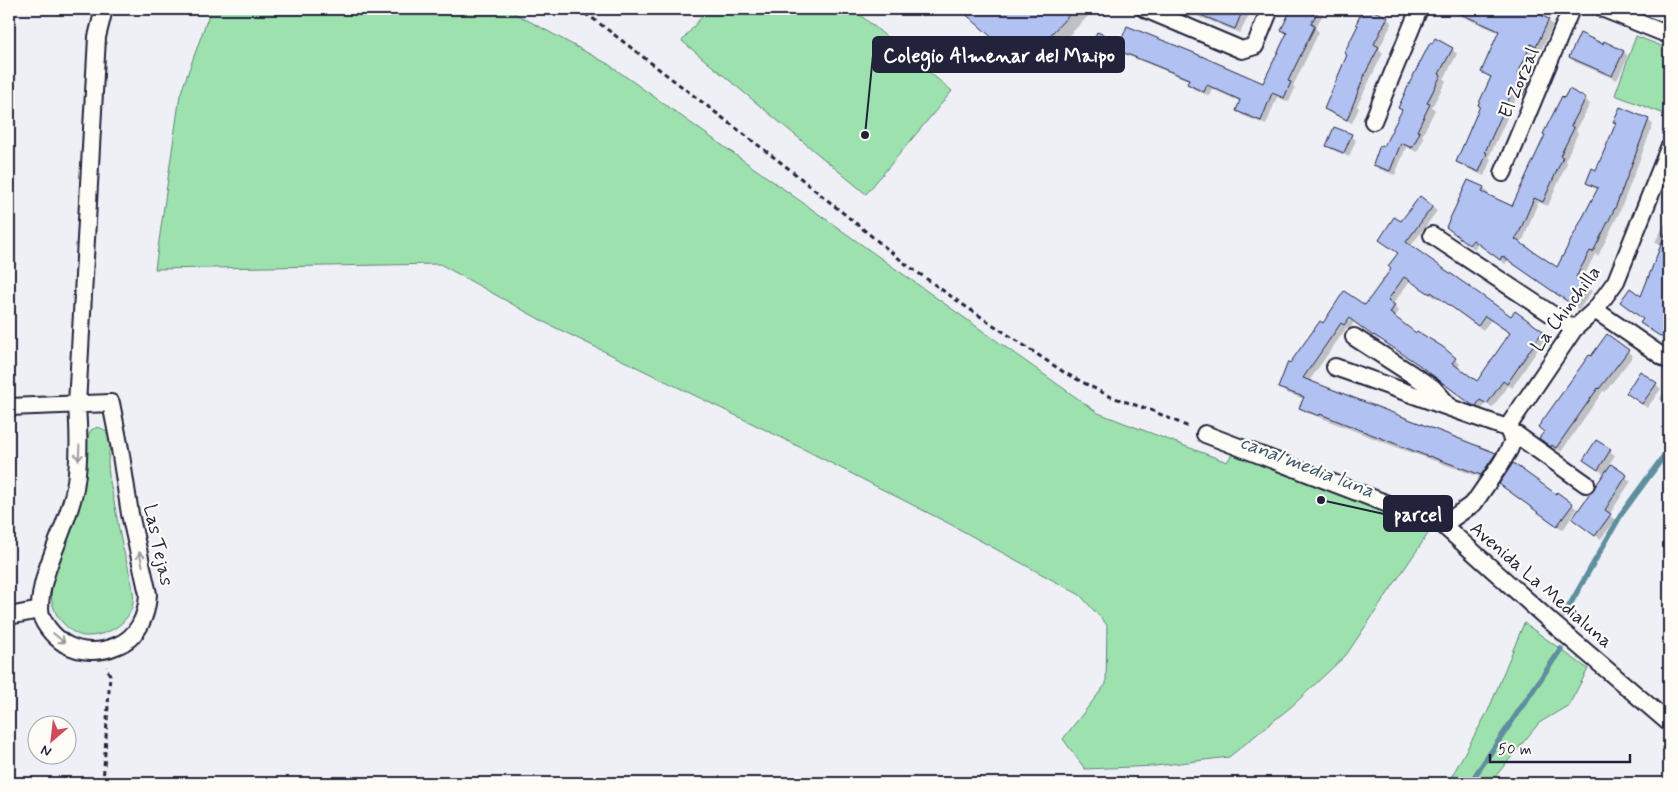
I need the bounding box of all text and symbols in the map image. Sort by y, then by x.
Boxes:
callout: Colegio Almenar del Maipo [873,37,1124,72]
text: Colegio Almenar del Maipo [883,43,1115,72]
street label: El Zorzal [1493,43,1545,122]
street label: La Chinchilla [1525,261,1607,357]
water label: canal media luna [1236,429,1378,505]
one-way arrow [74,445,84,461]
callout: parcel [1384,496,1452,531]
street label: Las Tejas [137,502,179,588]
text: parcel [1394,502,1442,529]
street label: Avenida La Medialuna [1464,516,1618,654]
one-way arrow [136,551,145,567]
one-way arrow [52,633,65,644]
north arrow [28,714,78,764]
scale bar [1490,732,1630,764]
text: N [38,740,55,761]
text: 50 m [1498,740,1532,760]

